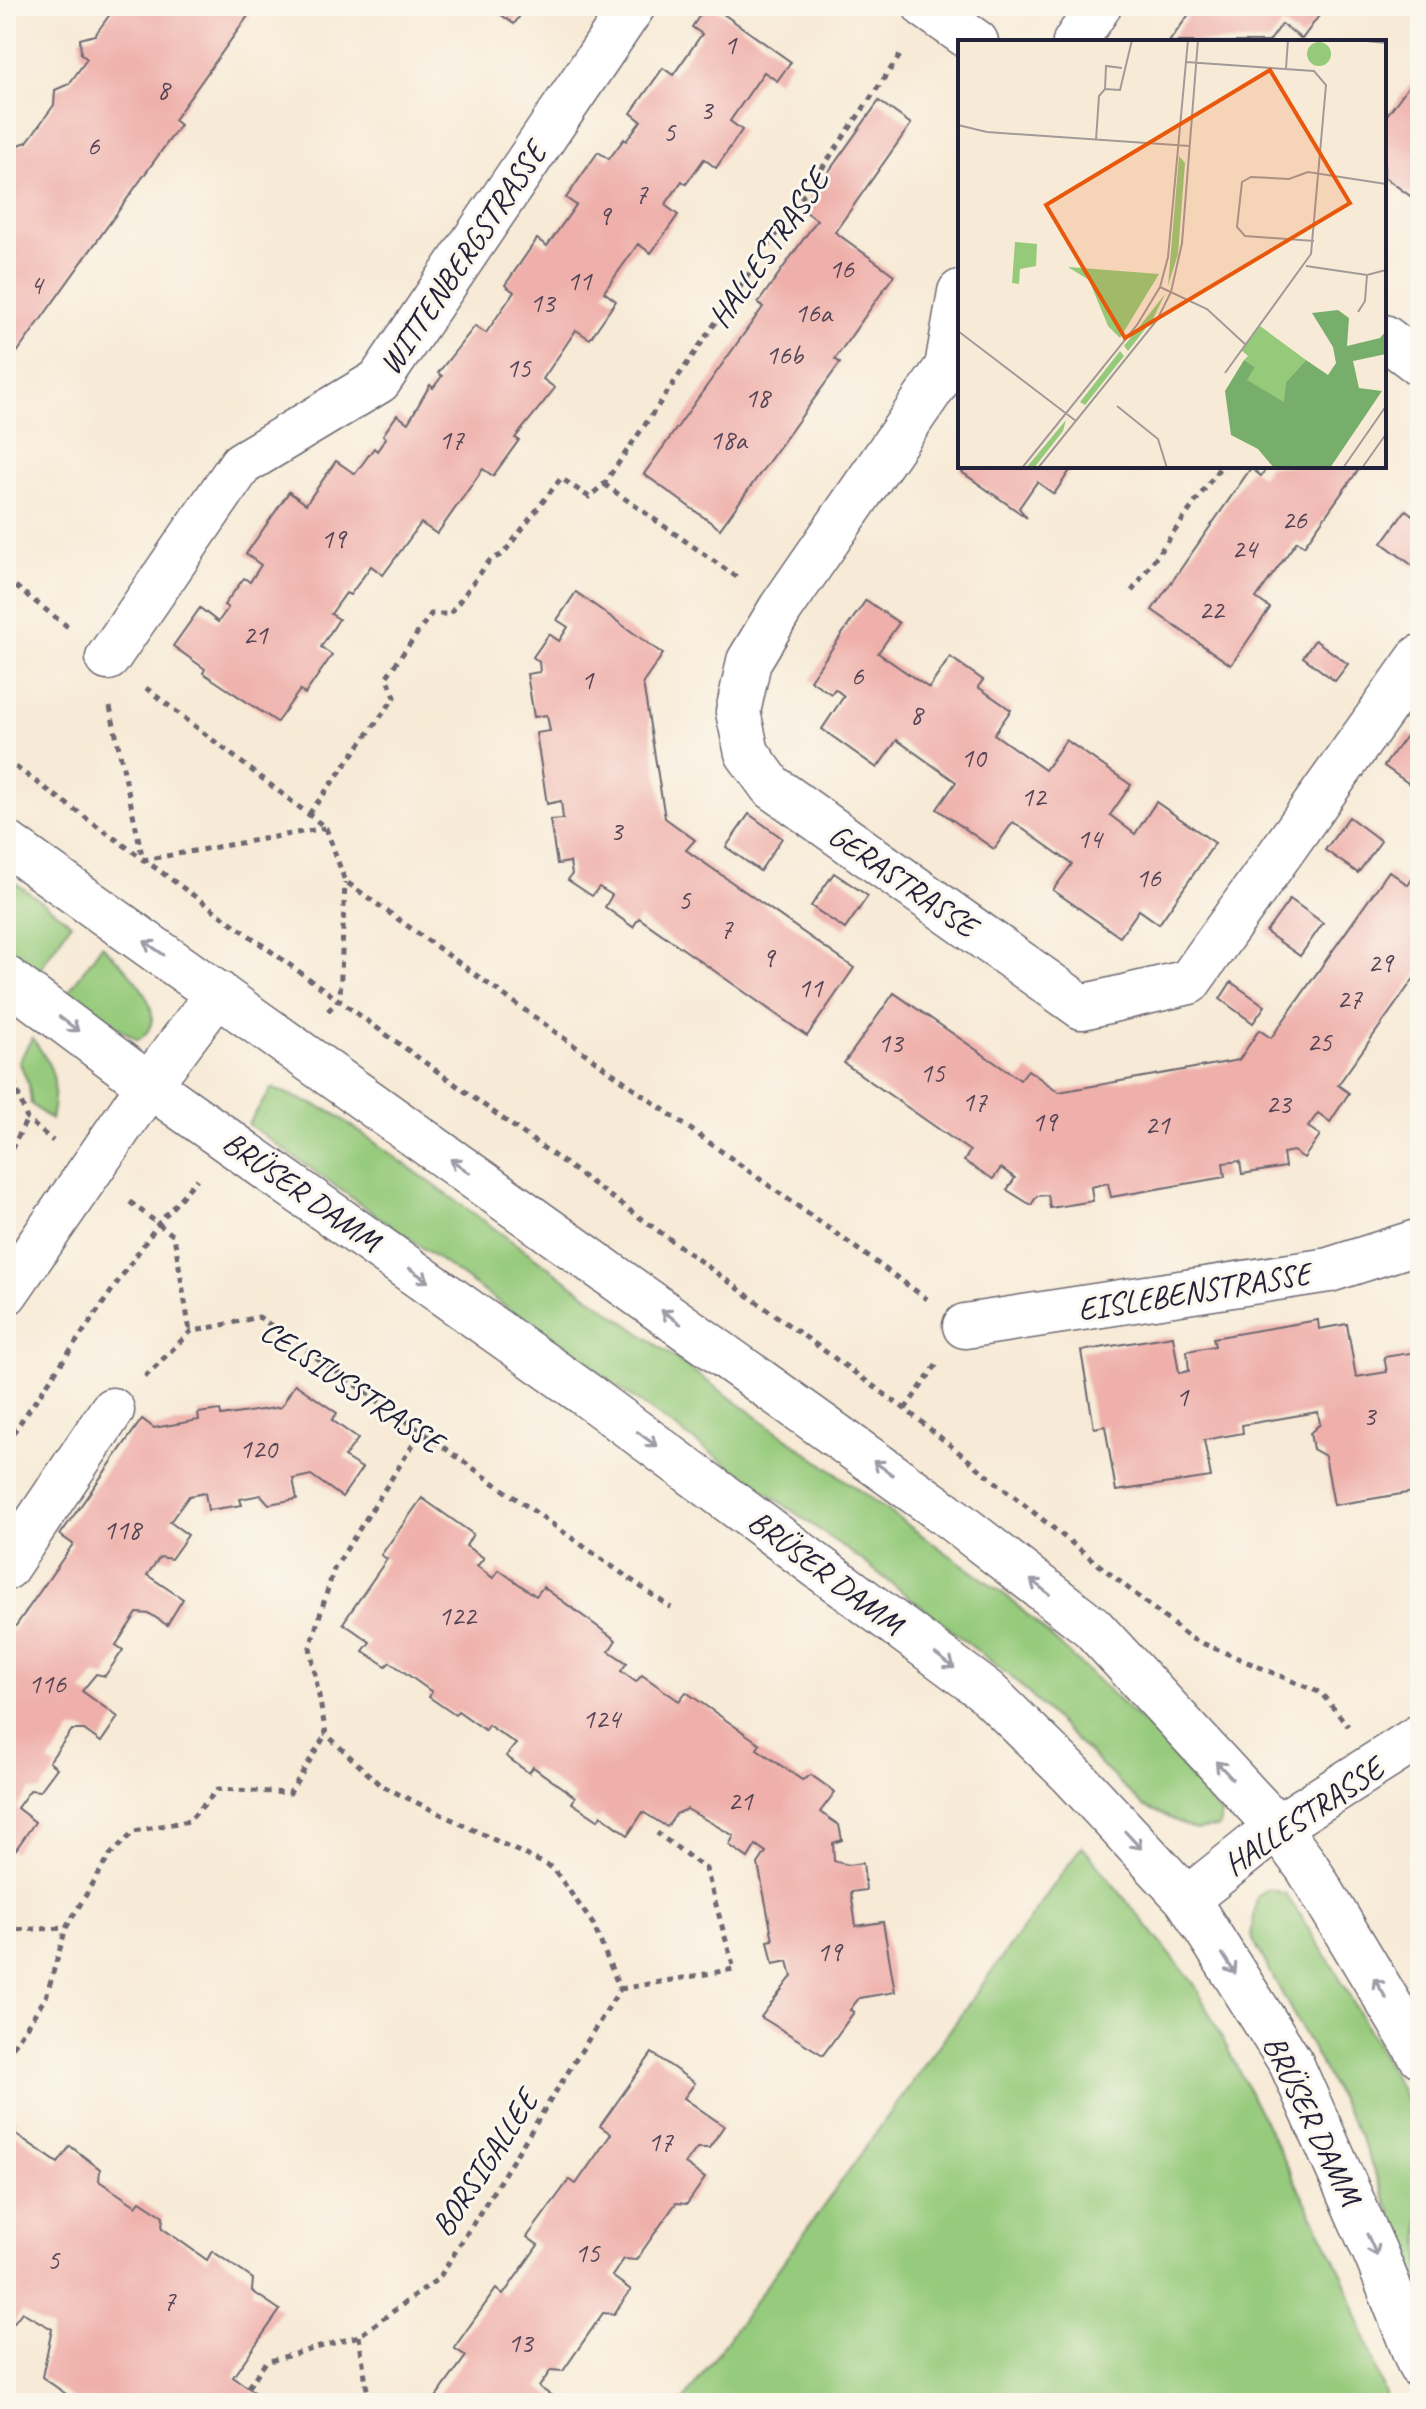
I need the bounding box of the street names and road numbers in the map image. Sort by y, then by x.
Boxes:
street label: WITTENBERGSTRASSE [369,131,558,382]
street label: HALLESTRASSE [699,158,840,335]
street label: GERASTRASSE [821,814,988,949]
street label: BRÜSER DAMM [215,1122,390,1262]
street label: EISLEBENSTRASSE [1075,1252,1318,1330]
street label: CELSIUSSTRASSE [253,1310,454,1465]
street label: BRÜSER DAMM [740,1501,913,1645]
street label: HALLESTRASSE [1216,1746,1394,1885]
street label: BRÜSER DAMM [1254,2029,1372,2214]
street label: BORSIGALLEE [422,2079,549,2244]

